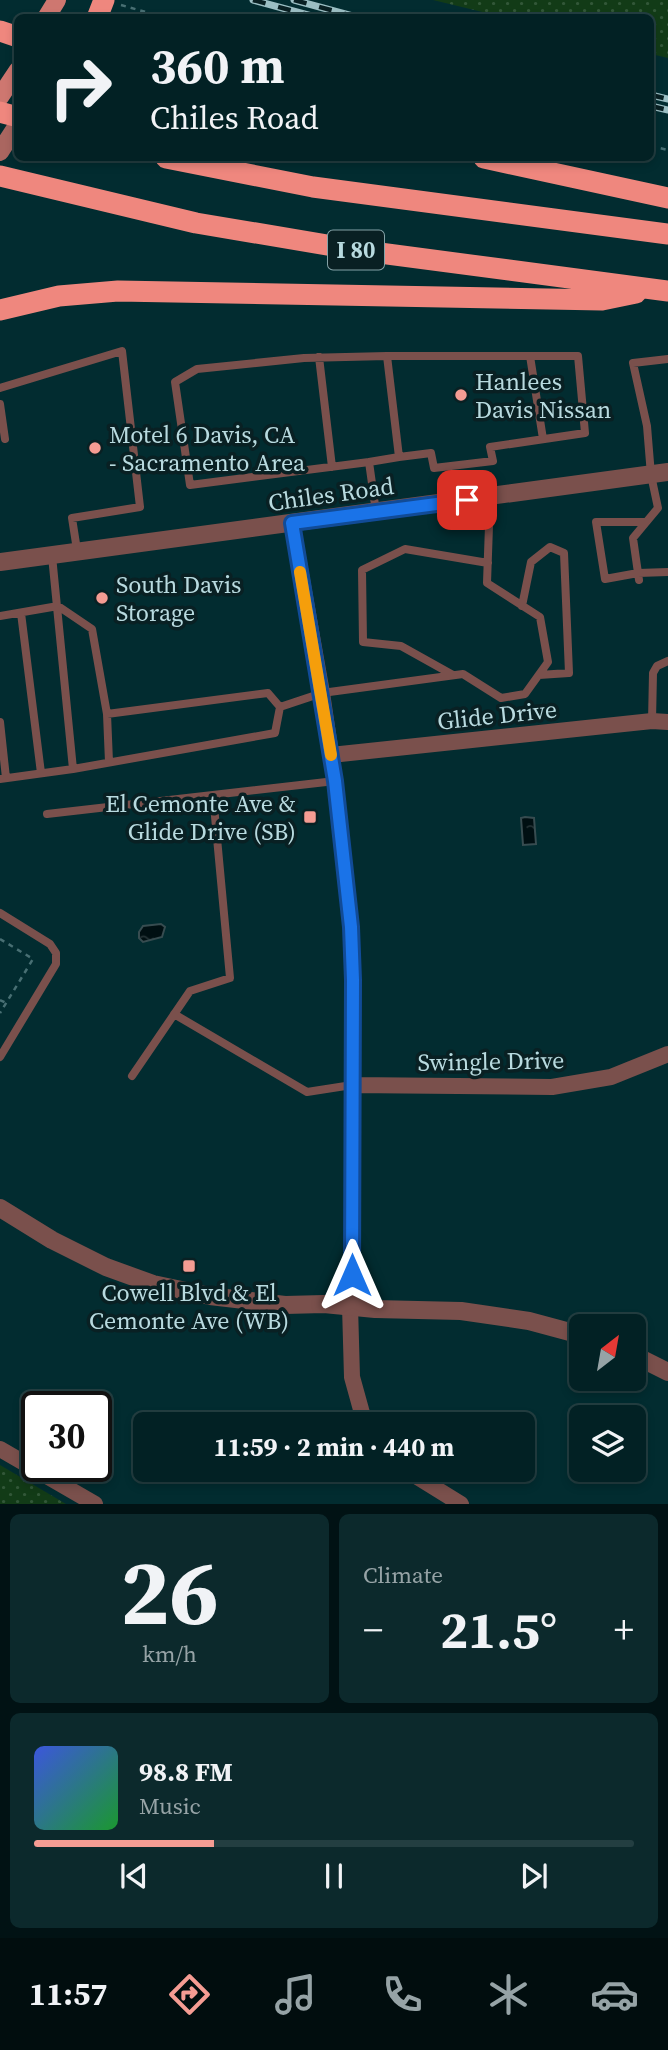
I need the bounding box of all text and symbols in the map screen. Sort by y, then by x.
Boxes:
text: 360 m [150,32,285,99]
icon: right [35,42,126,133]
text: Chiles Road [150,96,319,140]
road number: I 80 [328,230,384,270]
place label: Hanlees Davis Nissan [475,365,611,426]
marker: Hanlees Davis Nissan [453,387,469,403]
place label: Motel 6 Davis, CA - Sacramento Area [109,418,306,479]
marker: Motel 6 Davis, CA - Sacramento Area [87,440,103,456]
street label: Chiles Road [266,469,396,519]
pin [437,470,497,530]
icon: arrive [448,481,486,519]
place label: South Davis Storage [116,568,242,629]
marker: South Davis Storage [94,590,110,606]
street label: Glide Drive [436,692,558,738]
place label: El Cemonte Ave & Glide Drive (SB) [105,787,296,848]
marker: El Cemonte Ave & Glide Drive (SB) [302,809,318,825]
street label: Swingle Drive [417,1043,565,1079]
position arrow [315,1238,389,1312]
marker: Cowell Blvd & El Cemonte Ave (WB) [181,1258,197,1274]
place label: Cowell Blvd & El Cemonte Ave (WB) [89,1276,289,1337]
north arrow [569,1314,646,1391]
map controls [569,1314,646,1482]
speed limit sign: 30 [21,1391,112,1482]
button: layers [569,1405,646,1482]
text: 11:59 · 2 min · 440 m [214,1429,454,1465]
text: 26 [120,1530,219,1654]
text: Climate [363,1559,443,1591]
text: 21.5° [440,1594,557,1665]
text: − [363,1604,383,1656]
text: + [614,1604,634,1656]
text: km/h [142,1638,197,1670]
text: 98.8 FM [139,1754,233,1790]
text: Music [139,1790,201,1822]
icon: previous [115,1857,153,1895]
icon: pause [315,1857,353,1895]
icon: next [515,1857,553,1895]
icon: directions [165,1970,214,2019]
icon: music [271,1970,320,2019]
icon: phone [378,1970,427,2019]
icon: climate [484,1970,533,2019]
icon: car [590,1970,639,2019]
text: 11:57 [29,1972,108,2016]

